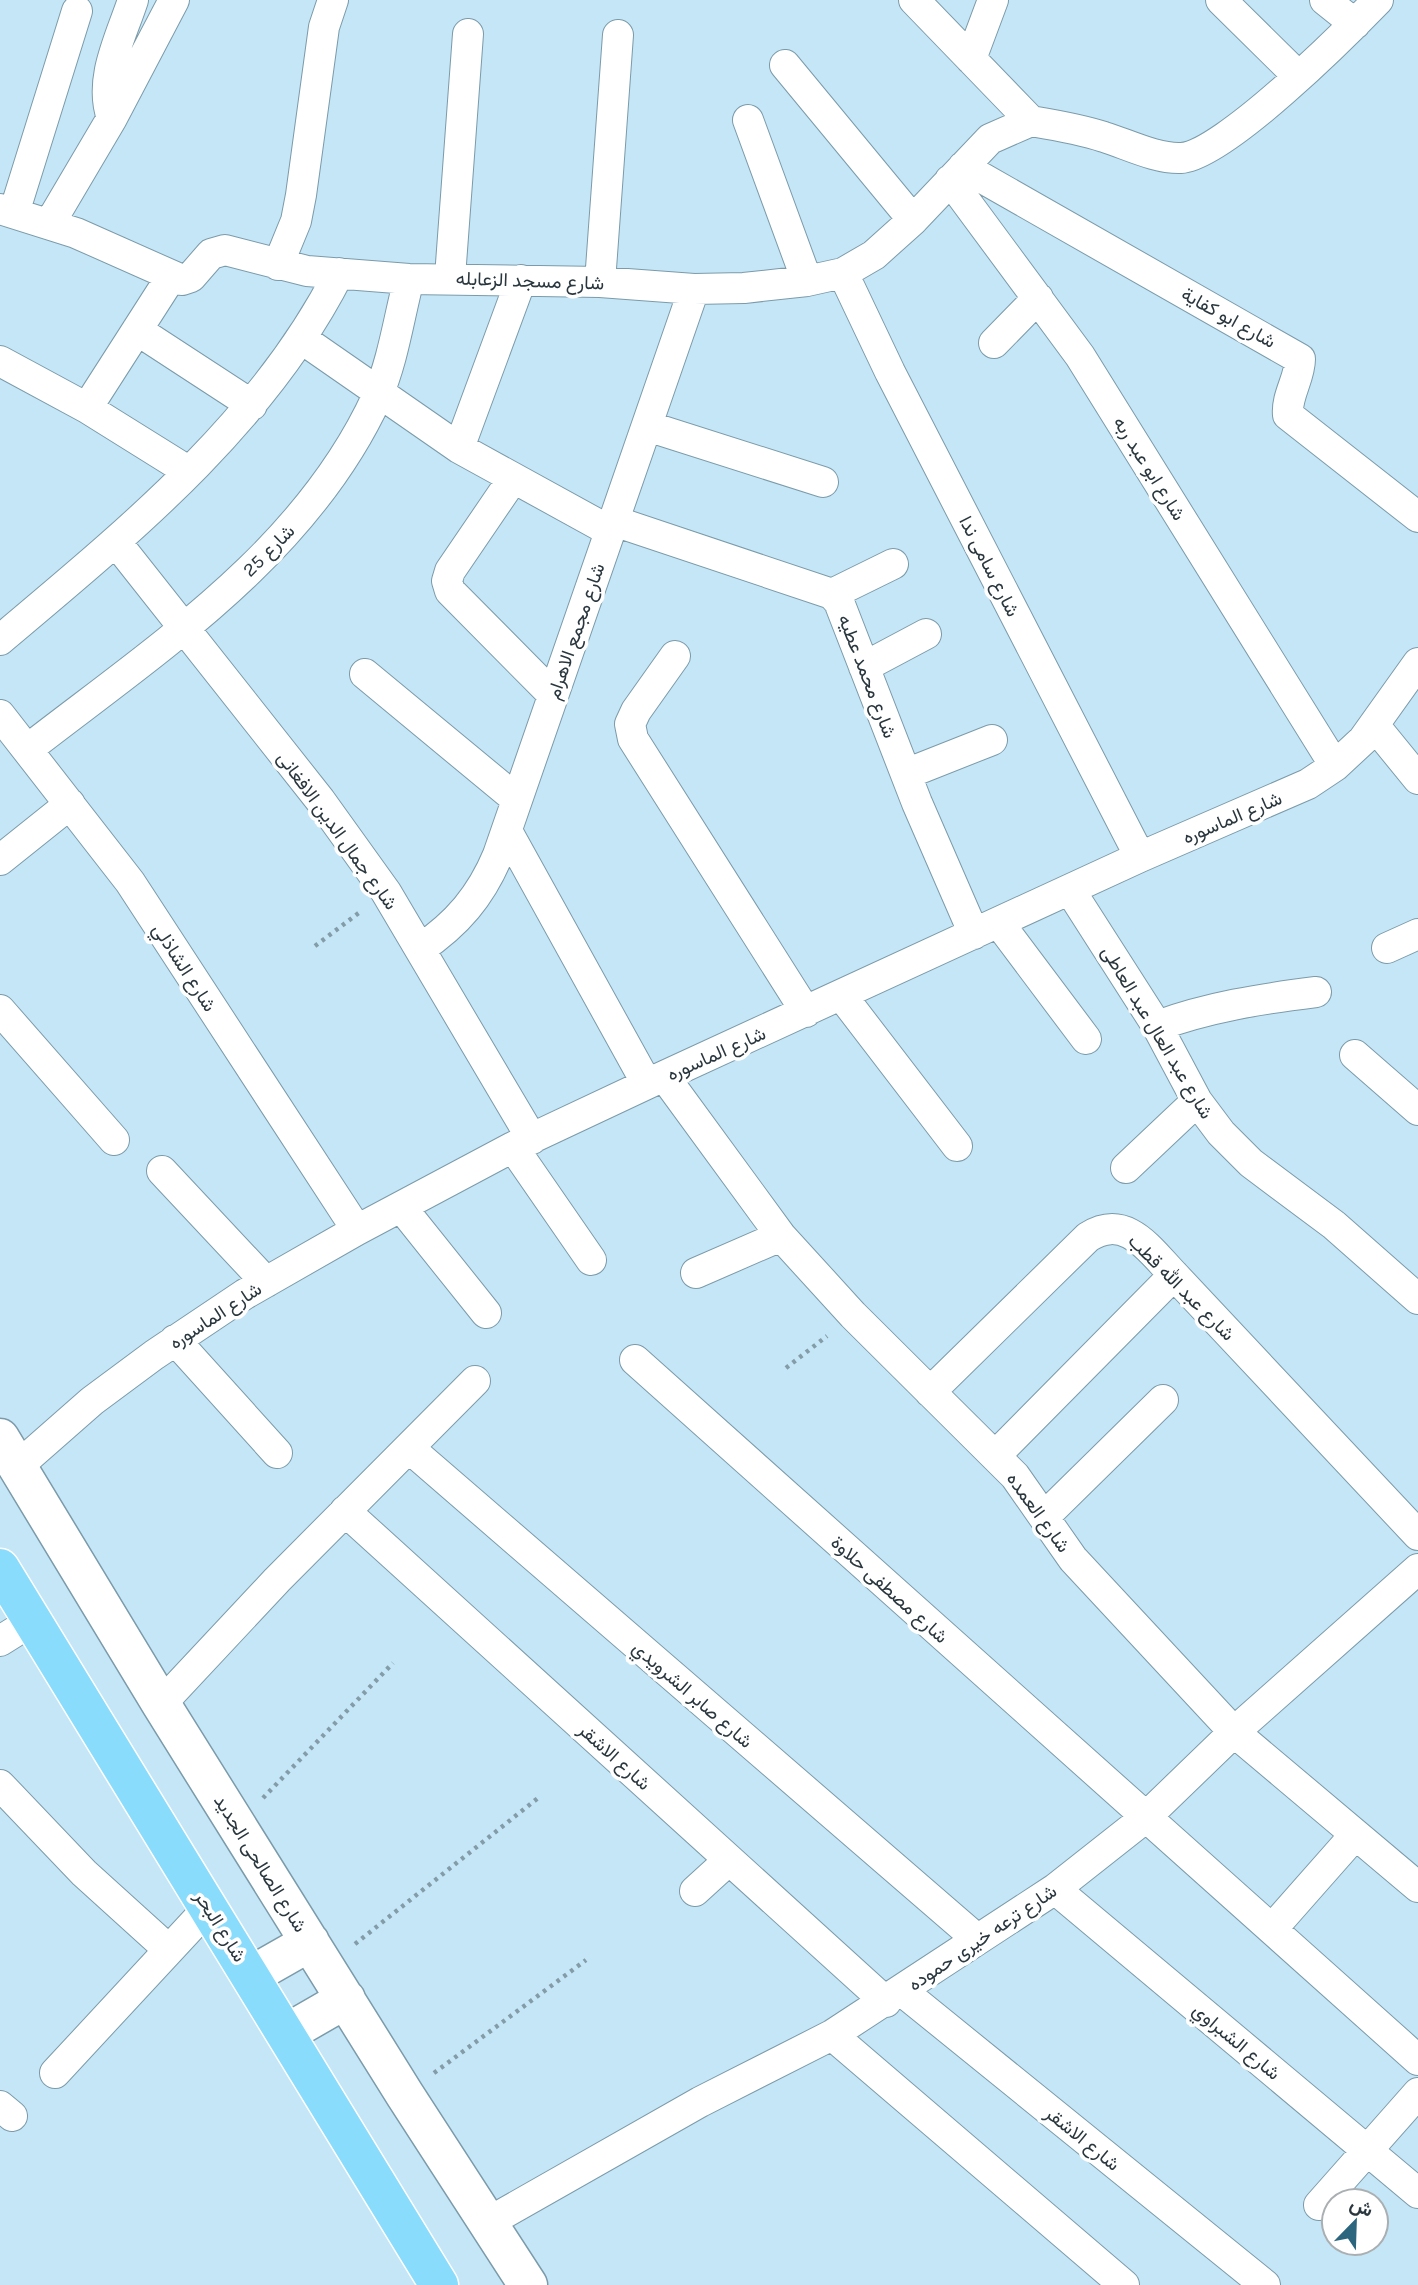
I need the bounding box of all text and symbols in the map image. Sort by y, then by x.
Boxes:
street label: شارع مسجد الزعابله [455,267,605,296]
street label: شارع ابو كفاية [1177,283,1279,354]
street label: شارع ابو عبد ربه [1108,413,1190,525]
street label: شارع سامى ندا [953,512,1024,621]
street label: شارع 25 [238,520,300,582]
street label: شارع مجمع الاهرام [542,560,611,703]
street label: شارع محمد عطيه [832,611,901,742]
street label: شارع جمال الدين الافغانى [272,747,402,915]
street label: شارع الماسوره [1179,787,1286,850]
street label: شارع الشاذلي [144,919,221,1018]
street label: شارع عبد العال عبد العاطى [1096,942,1218,1123]
street label: شارع الماسوره [664,1022,770,1086]
street label: شارع عبد الله قطب [1123,1230,1239,1346]
street label: شارع الماسوره [165,1278,266,1355]
street label: شارع العمده [1001,1468,1075,1557]
street label: شارع مصطفى حلاوة [826,1531,952,1649]
street label: شارع صابر الشرويدي [625,1637,757,1756]
street label: شارع الاشقر [572,1718,655,1796]
street label: شارع الصالحى الجديد [208,1791,311,1937]
street label: شارع ترعه خيرى حموده [904,1880,1061,1996]
street label: شارع البحر [188,1886,251,1967]
street label: شارع الشبراوي [1186,1999,1285,2088]
street label: شارع الاشقر [1039,2101,1124,2176]
north arrow [1320,2187,1390,2257]
text: ش [1346,2193,1376,2222]

